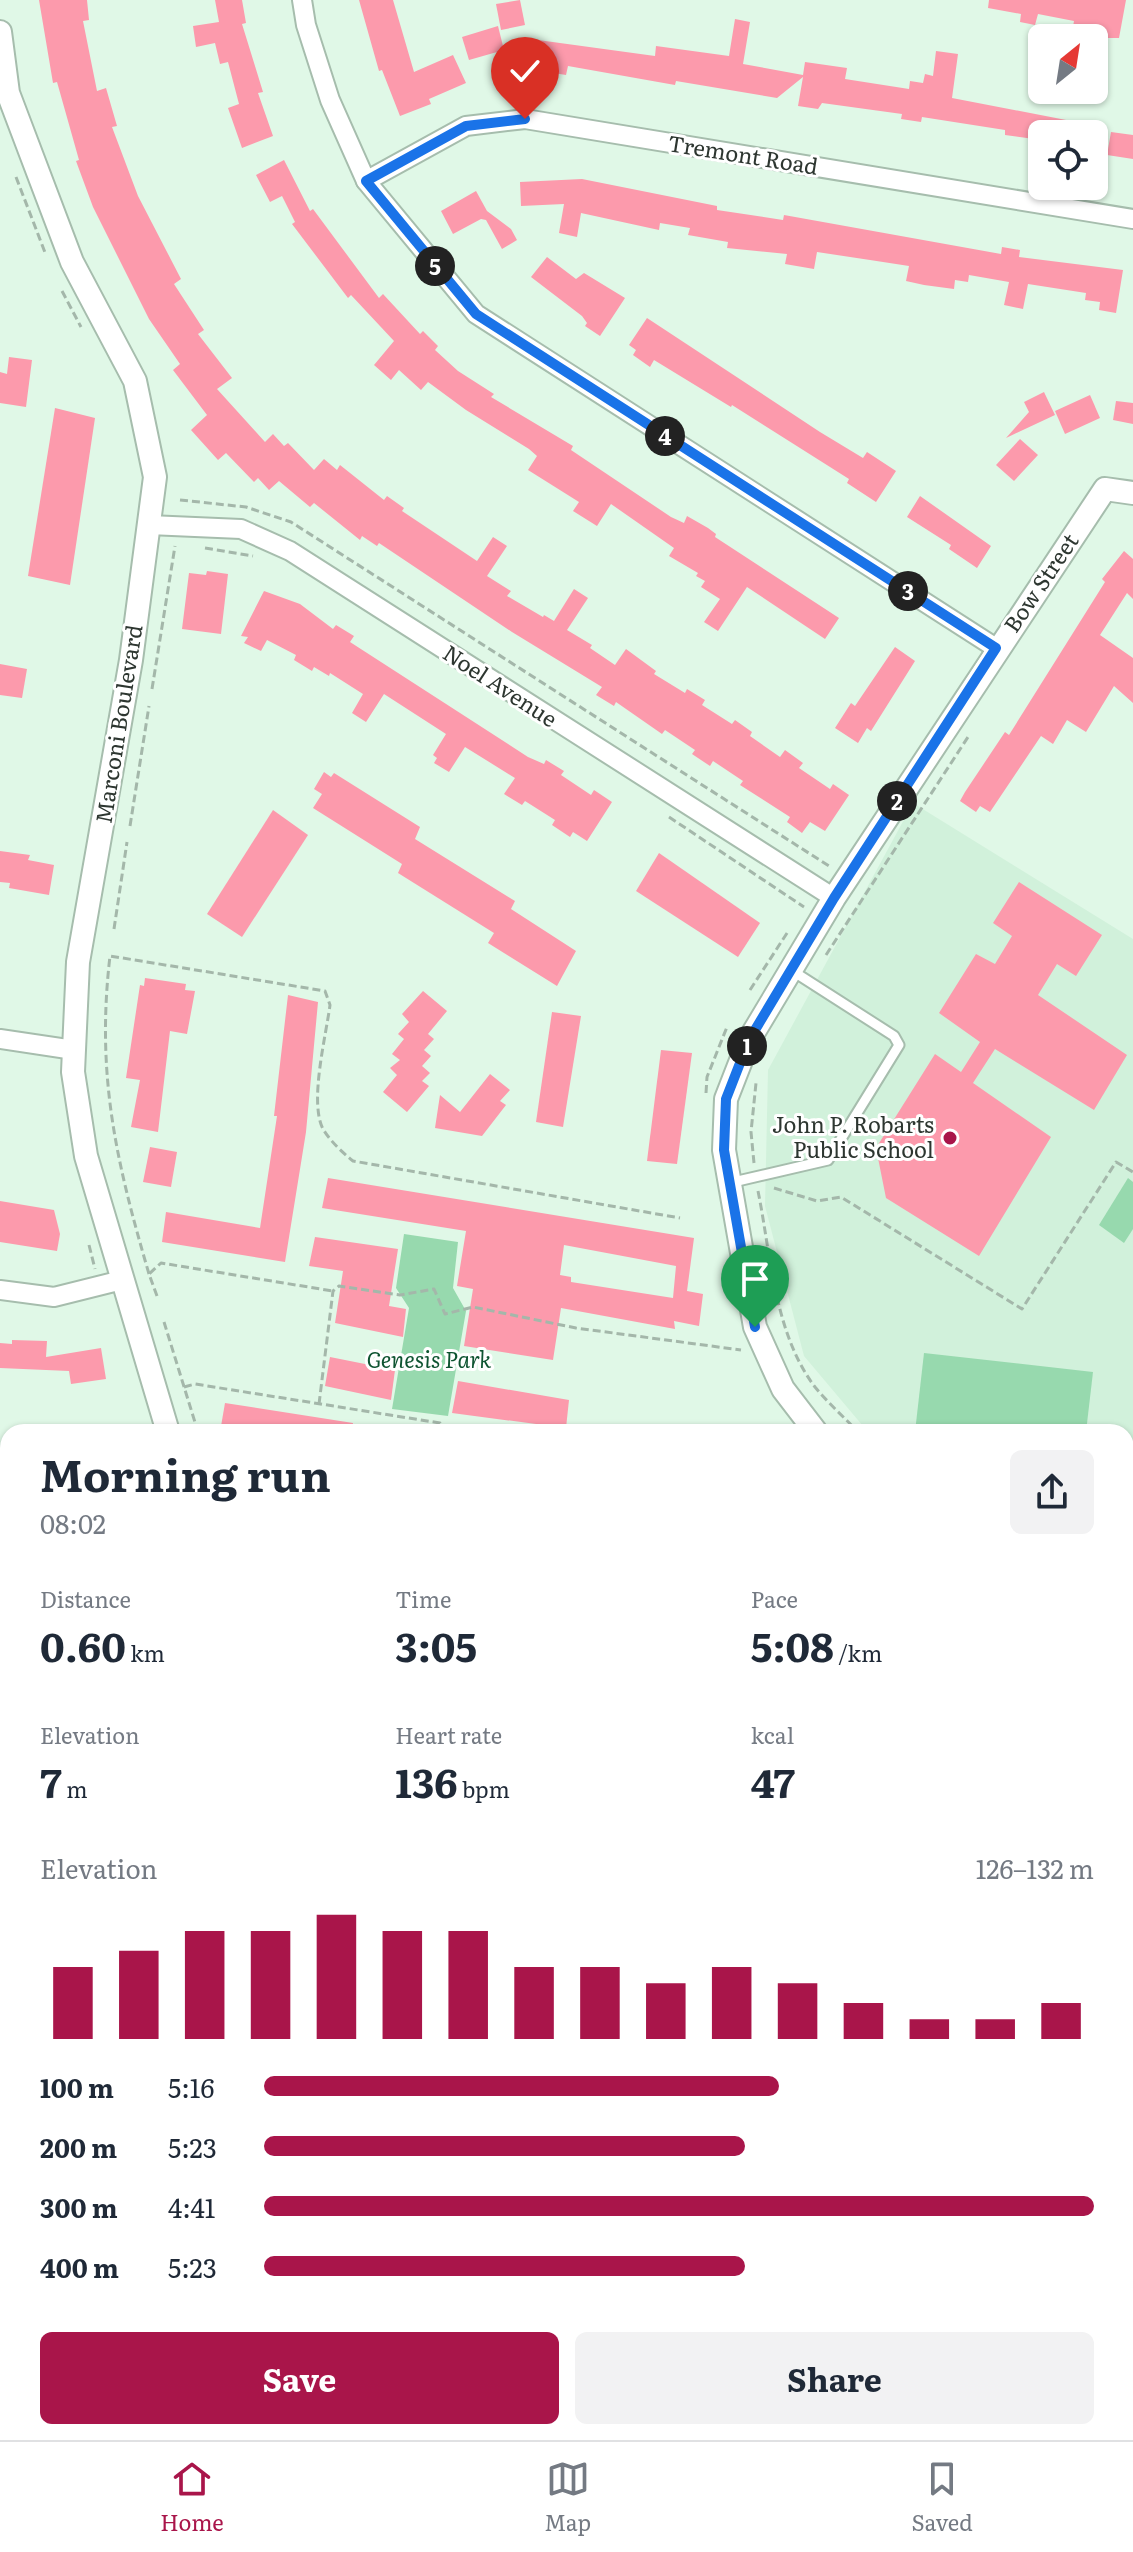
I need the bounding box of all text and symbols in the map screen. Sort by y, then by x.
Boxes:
north arrow [1028,24,1108,104]
map controls [1028,24,1108,200]
pin [491,37,559,119]
icon: check [503,49,547,93]
button: locate [1028,120,1108,200]
street label: Tremont Road [666,125,821,182]
pin: 5 [415,246,455,286]
text: 5 [429,249,441,282]
pin: 4 [645,416,685,456]
text: 4 [658,419,672,452]
street label: Bow Street [994,526,1085,638]
pin: 3 [888,571,928,611]
text: 3 [902,574,914,607]
street label: Marconi Boulevard [86,622,150,825]
street label: Noel Avenue [437,635,564,734]
pin: 2 [877,781,917,821]
text: 2 [891,784,903,817]
pin: 1 [727,1026,767,1066]
text: 1 [742,1029,752,1062]
place label: John P. Robarts Public School [772,1107,934,1165]
marker: John P. Robarts Public School [941,1129,959,1147]
pin [721,1245,789,1327]
icon: arrive [733,1257,777,1301]
park label: Genesis Park [367,1342,491,1375]
text: Morning run [40,1440,331,1506]
button: share [1010,1450,1094,1534]
text: 08:02 [40,1503,106,1542]
text: Distance [40,1582,131,1615]
text: Time [395,1582,451,1615]
text: Pace [751,1582,798,1615]
text: 0.60 [40,1615,126,1674]
text: 3:05 [395,1615,477,1674]
text: 5:08 [751,1615,834,1674]
text: km [126,1636,165,1669]
text: /km [834,1636,882,1669]
text: Elevation [40,1718,139,1751]
text: Heart rate [395,1718,502,1751]
text: kcal [751,1718,794,1751]
text: 7 [40,1751,62,1810]
text: 136 [395,1751,458,1810]
text: 47 [751,1751,795,1810]
text: m [62,1772,87,1805]
text: bpm [458,1772,510,1805]
text: Elevation [40,1848,158,1887]
text: 126–132 m [976,1848,1094,1887]
text: 100 m [40,2067,114,2106]
text: 5:16 [168,2067,214,2106]
text: 200 m [40,2127,117,2166]
text: 5:23 [168,2127,217,2166]
text: 300 m [40,2187,118,2226]
text: 4:41 [168,2187,215,2226]
text: 400 m [40,2247,119,2286]
text: 5:23 [168,2247,217,2286]
button: Save [40,2332,559,2424]
button: Share [575,2332,1094,2424]
tab: Home [160,2457,224,2538]
tab: Map [544,2457,591,2538]
tab: Saved [911,2457,973,2538]

